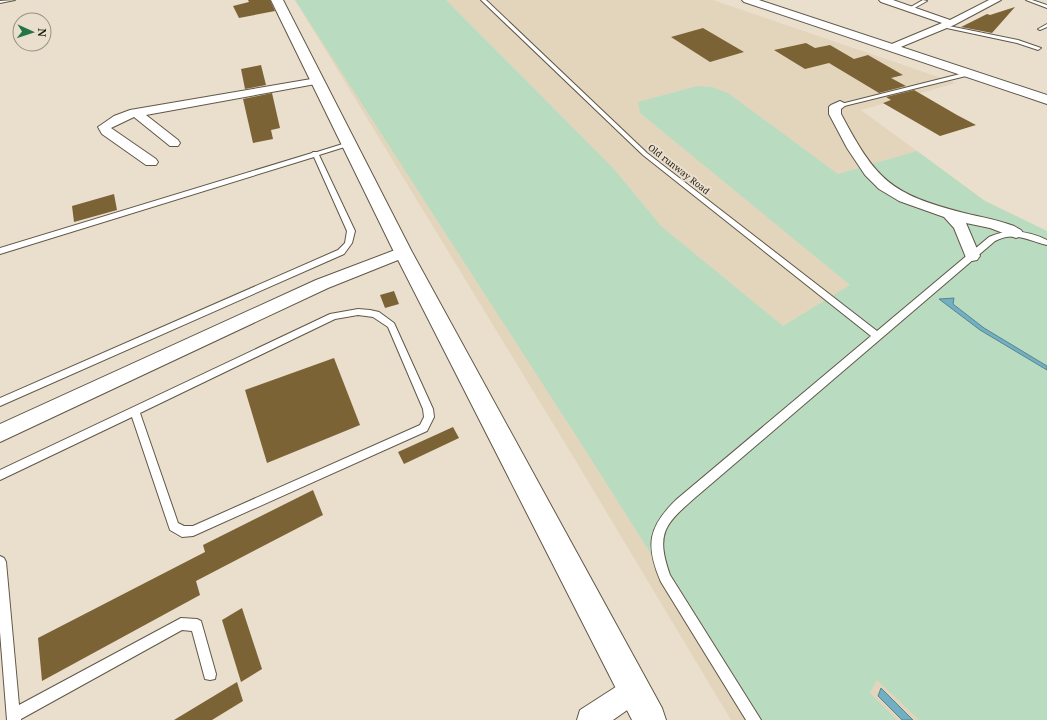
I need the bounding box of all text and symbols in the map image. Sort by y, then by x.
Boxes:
north arrow [12,12,52,52]
text: N [35,28,50,38]
street label: Old runway Road [646,141,713,197]

